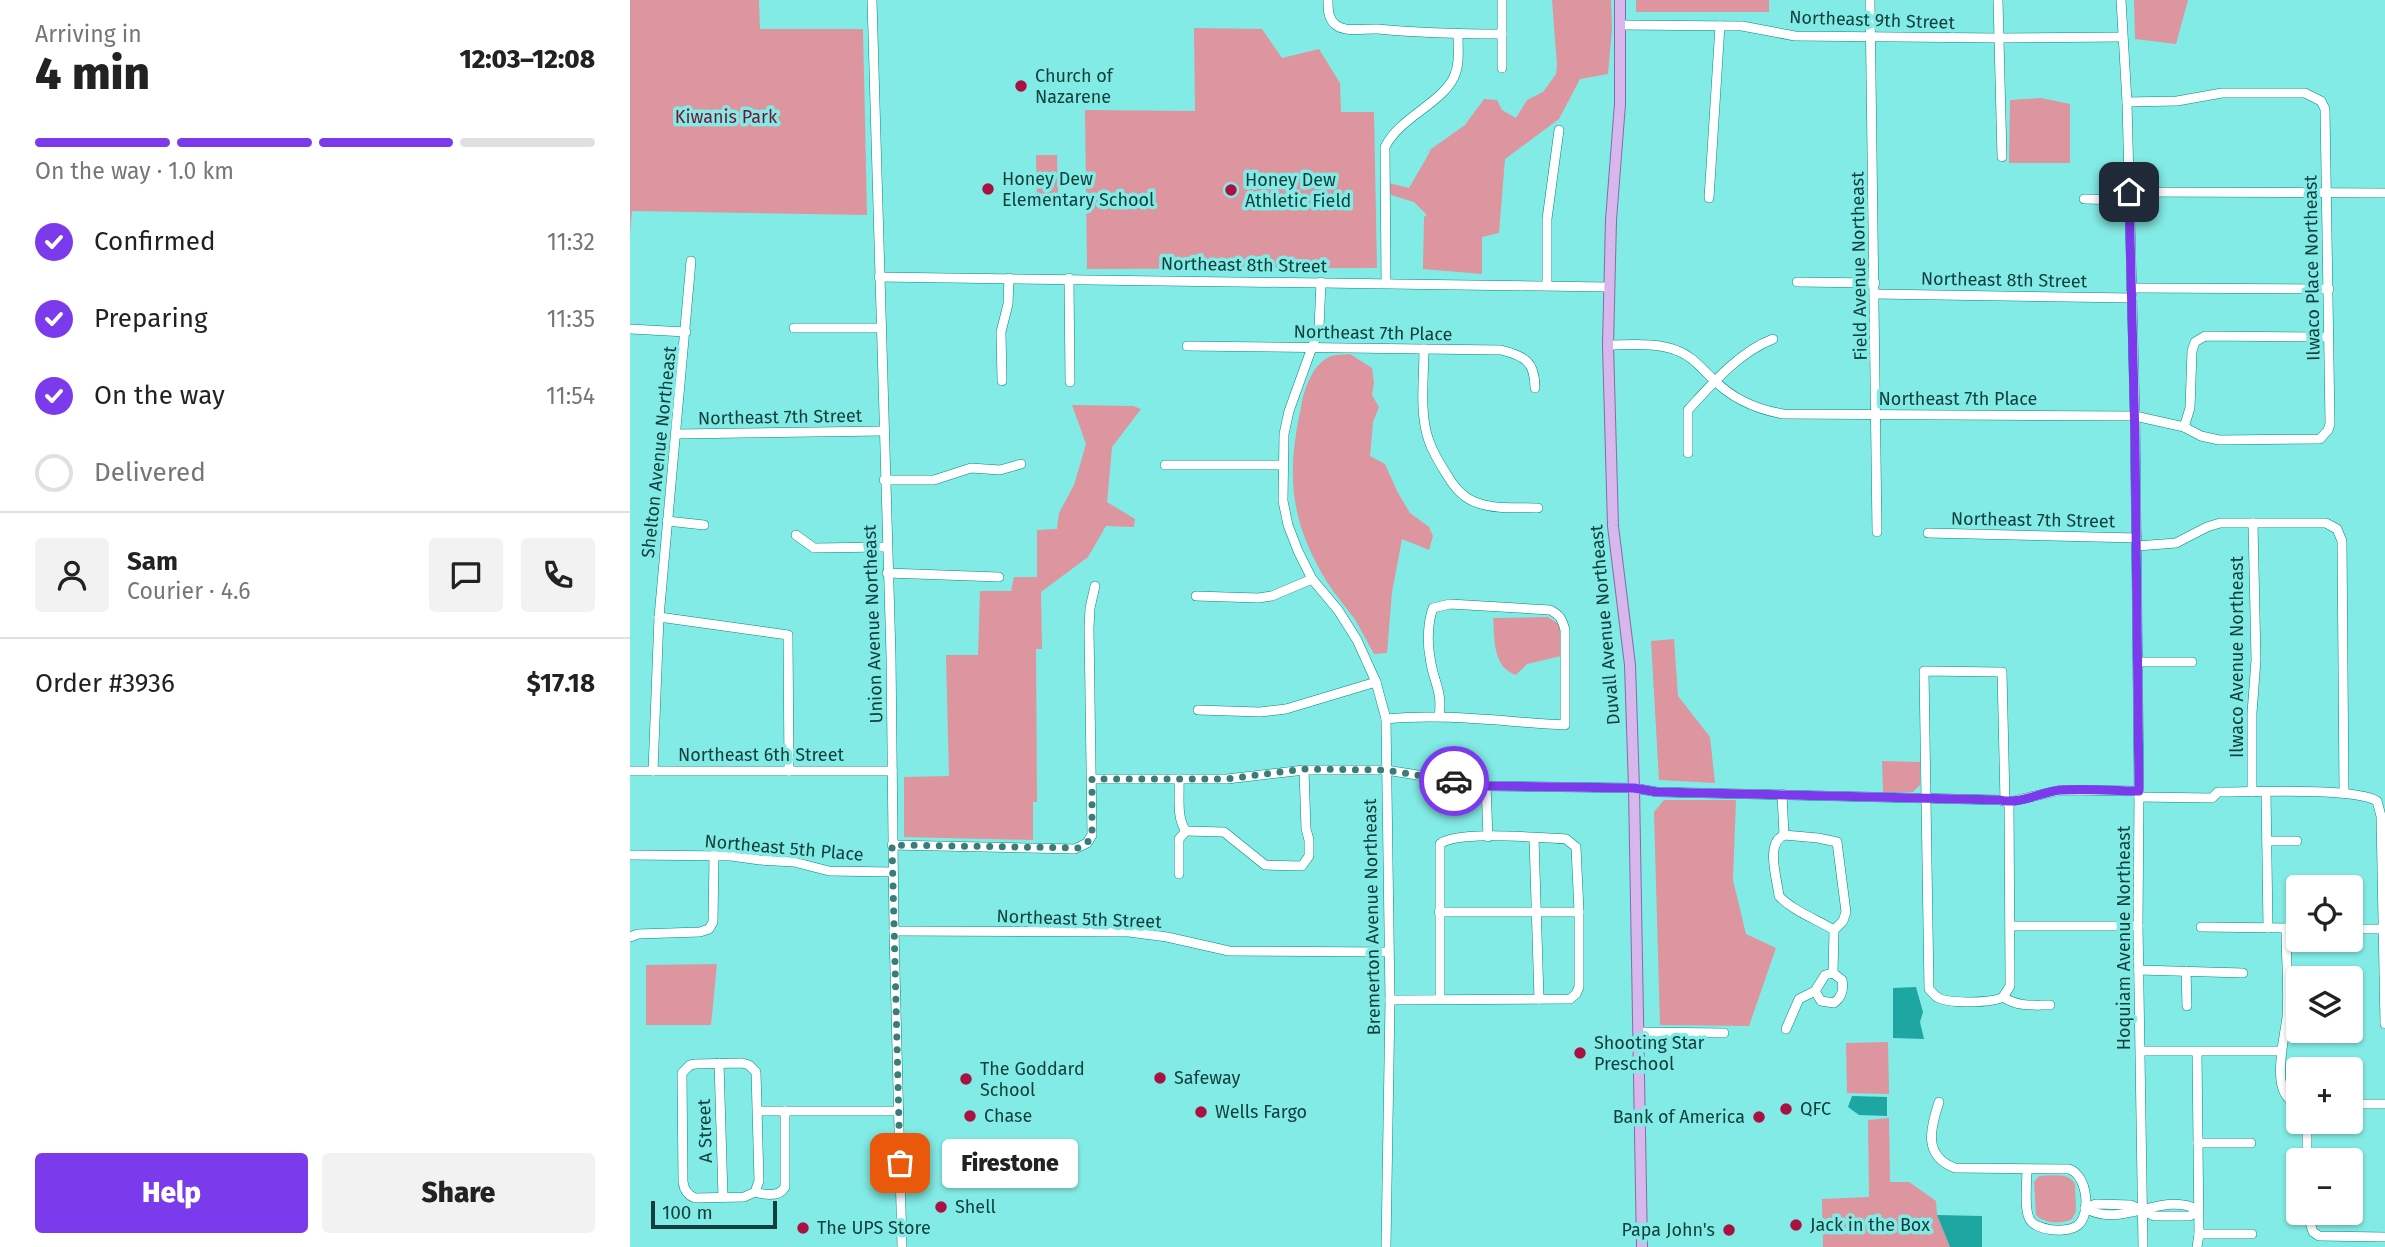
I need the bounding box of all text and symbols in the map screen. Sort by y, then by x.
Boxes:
street label: Northeast 9th Street [1789,6,1956,34]
text: Arriving in [35,20,142,48]
text: 12:03–12:08 [459,44,595,75]
text: 4 min [35,46,150,101]
place label: Church of Nazarene [1035,65,1115,108]
marker: Church of Nazarene [1013,78,1029,94]
park label: Kiwanis Park [675,106,778,128]
text: On the way · 1.0 km [35,157,234,185]
pin [2099,162,2159,222]
place label: Honey Dew Elementary School [1002,168,1154,211]
place label: Honey Dew Athletic Field [1245,169,1351,212]
street label: Field Avenue Northeast [1846,171,1872,361]
icon: home [2110,173,2148,211]
street label: Ilwaco Place Northeast [2299,175,2325,361]
marker: Honey Dew Elementary School [980,181,996,197]
marker: Honey Dew Athletic Field [1223,182,1239,198]
icon: check [35,223,73,261]
text: Confirmed [94,226,215,257]
text: 11:32 [547,228,595,256]
street label: Northeast 8th Street [1161,253,1328,277]
street label: Northeast 8th Street [1921,268,2088,292]
icon: check [35,300,73,338]
text: Preparing [94,303,207,334]
text: 11:35 [547,305,595,333]
street label: Northeast 7th Place [1293,321,1453,345]
street label: Shelton Avenue Northeast [637,344,681,559]
icon: check [35,377,73,415]
text: On the way [94,380,225,411]
text: 11:54 [546,382,595,410]
street label: Northeast 7th Place [1879,388,2037,410]
street label: Northeast 7th Street [698,405,863,429]
text: Delivered [94,457,206,488]
street label: Northeast 7th Street [1951,508,2116,532]
street label: Duvall Avenue Northeast [1585,523,1625,726]
street label: Union Avenue Northeast [859,524,887,724]
button: person [35,538,109,612]
button: chat [429,538,503,612]
button: phone [521,538,595,612]
text: Sam [127,546,178,577]
street label: Ilwaco Avenue Northeast [2226,555,2248,758]
text: Courier · 4.6 [127,577,251,605]
text: Order #3936 [35,668,175,699]
text: $17.18 [527,668,595,699]
street label: Northeast 6th Street [678,744,844,766]
courier [1419,746,1489,816]
icon: car [1435,762,1473,800]
street label: Bremerton Avenue Northeast [1359,798,1385,1036]
street label: Hoquiam Avenue Northeast [2113,825,2135,1050]
street label: Northeast 5th Place [703,830,865,866]
map controls [2286,875,2363,1225]
button: locate [2286,875,2363,952]
street label: Northeast 5th Street [996,905,1162,933]
button: layers [2286,966,2363,1043]
place label: Shooting Star Preschool [1594,1032,1705,1075]
marker: Shooting Star Preschool [1572,1045,1588,1061]
button: + [2286,1057,2363,1134]
place label: The Goddard School [980,1058,1085,1101]
place label: Safeway [1174,1067,1240,1089]
marker: Safeway [1152,1070,1168,1086]
marker: The Goddard School [958,1071,974,1087]
street label: A Street [693,1098,717,1163]
place label: QFC [1800,1098,1831,1120]
place label: Wells Fargo [1215,1101,1307,1123]
marker: QFC [1778,1101,1794,1117]
marker: Wells Fargo [1193,1104,1209,1120]
place label: Chase [984,1105,1032,1127]
place label: Bank of America [1613,1106,1745,1128]
marker: Chase [962,1108,978,1124]
marker: Bank of America [1751,1109,1767,1125]
pin [870,1133,930,1193]
callout: Firestone [942,1138,1078,1188]
icon: bag [881,1144,919,1182]
button: − [2286,1148,2363,1225]
text: Firestone [961,1149,1059,1177]
button: Help [35,1153,308,1233]
button: Share [322,1153,595,1233]
place label: Shell [955,1196,996,1218]
scale bar [651,1198,777,1230]
marker: Shell [933,1199,949,1215]
text: 100 m [662,1201,713,1224]
place label: Jack in the Box [1810,1214,1930,1236]
place label: The UPS Store [817,1217,931,1239]
marker: Jack in the Box [1788,1217,1804,1233]
place label: Papa John's [1622,1219,1715,1241]
marker: The UPS Store [795,1220,811,1236]
marker: Papa John's [1721,1222,1737,1238]

